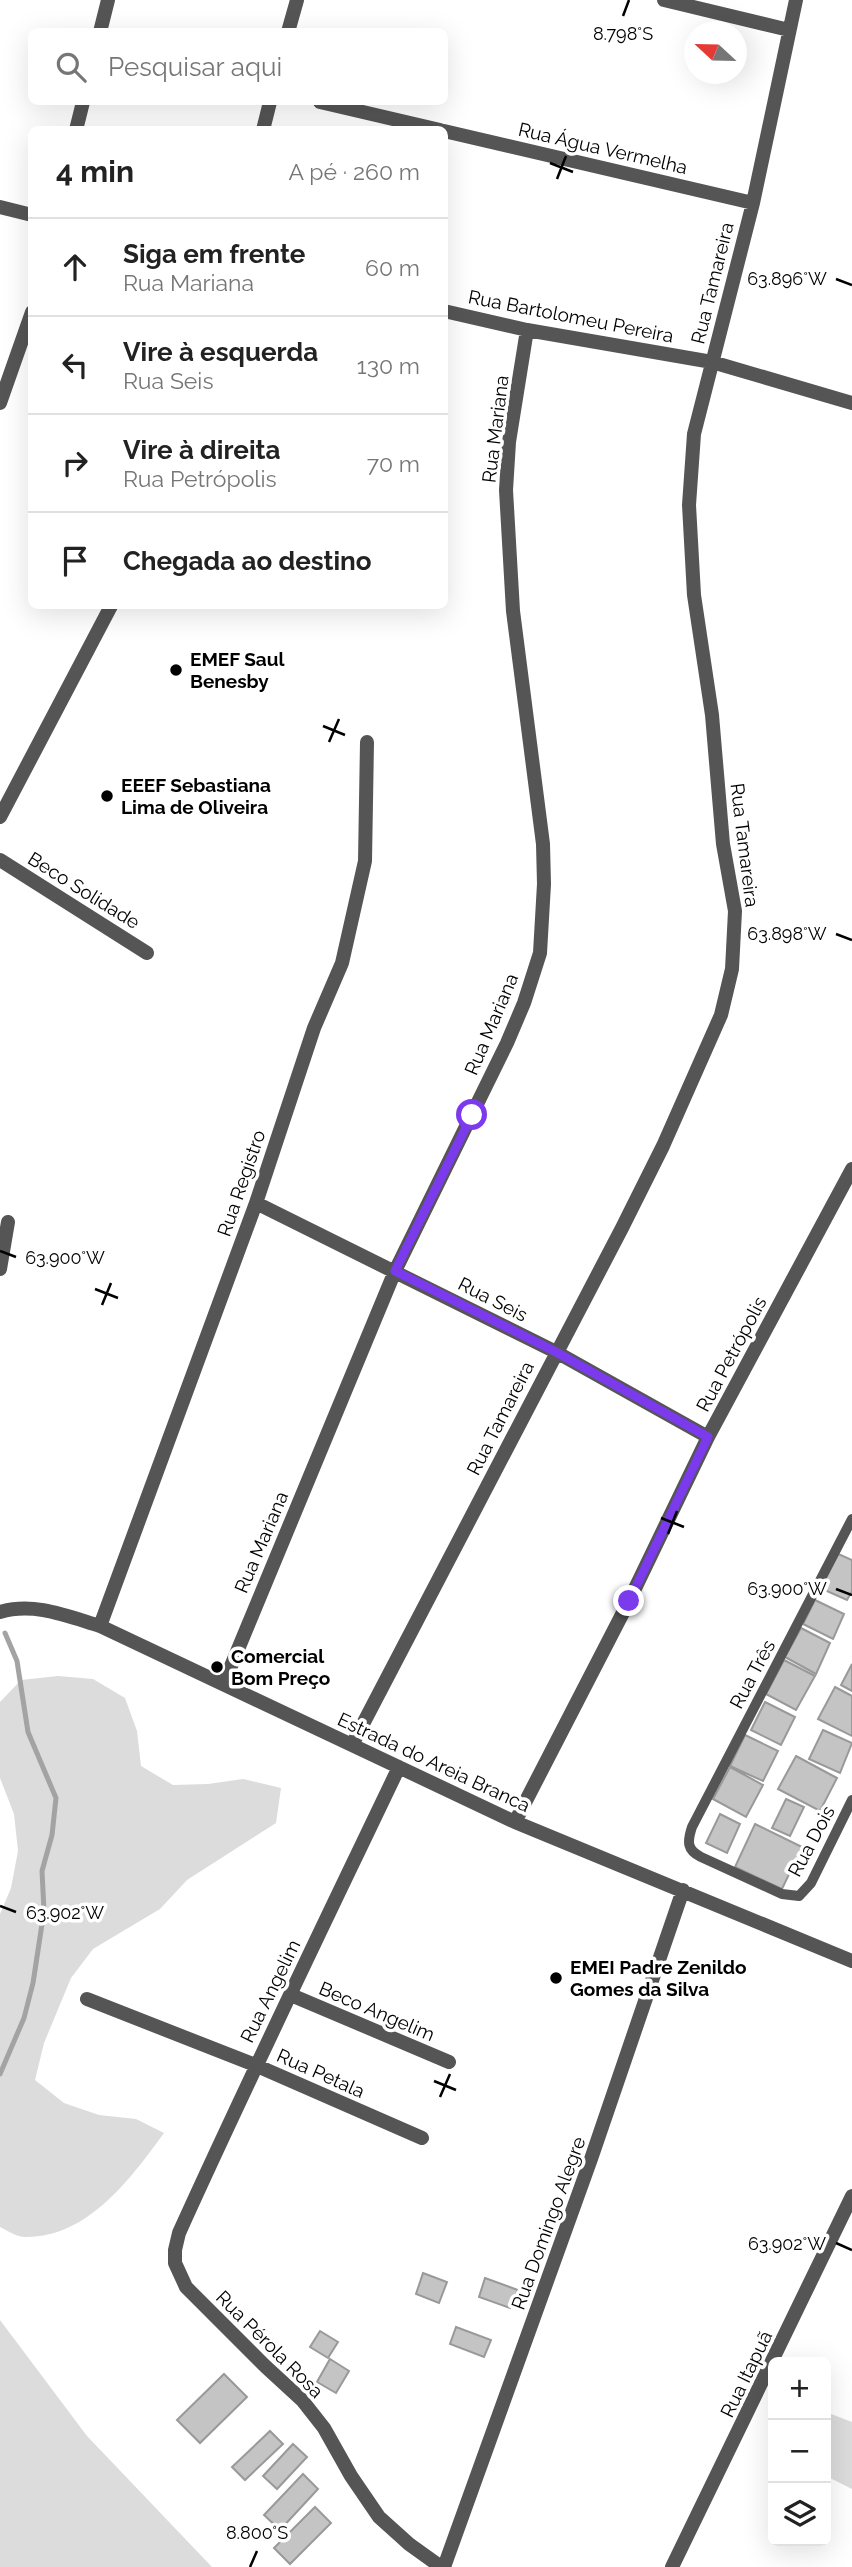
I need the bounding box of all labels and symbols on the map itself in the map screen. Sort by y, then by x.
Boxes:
north arrow [684,21,747,84]
text: 8.798°S [593,23,653,44]
street label: Rua Água Vermelha [516,118,690,178]
street label: Rua Tamareira [686,220,738,346]
text: 63.896°W [747,268,827,289]
street label: Rua Bartolomeu Pereira [467,285,675,347]
street label: Rua Mariana [477,374,513,484]
place label: EMEF Saul Benesby [190,648,286,692]
marker: EMEF Saul Benesby [168,662,184,678]
place label: EEEF Sebastiana Lima de Oliveira [121,774,271,818]
street label: Rua Tamareira [726,782,764,908]
marker: EEEF Sebastiana Lima de Oliveira [99,788,115,804]
street label: Beco Solidade [24,847,144,933]
text: 63.898°W [747,923,827,944]
street label: Rua Mariana [460,970,522,1078]
route start [456,1099,487,1130]
street label: Rua Registro [213,1127,269,1239]
text: 63.900°W [25,1247,105,1268]
street label: Rua Seis [455,1272,531,1326]
street label: Rua Petrópolis [691,1293,771,1415]
street label: Rua Tamareira [462,1357,538,1479]
street label: Rua Mariana [230,1488,292,1596]
text: 63.900°W [747,1578,827,1599]
route end [613,1585,644,1616]
street label: Rua Três [725,1636,779,1712]
place label: Comercial Bom Preço [231,1645,330,1689]
marker: Comercial Bom Preço [209,1659,225,1675]
street label: Estrada do Areia Branca [334,1708,534,1816]
street label: Rua Dois [783,1802,839,1880]
text: 63.902°W [26,1902,104,1923]
street label: Rua Angelim [236,1936,304,2046]
place label: EMEI Padre Zenildo Gomes da Silva [570,1956,746,2000]
marker: EMEI Padre Zenildo Gomes da Silva [548,1970,564,1986]
street label: Beco Angelim [316,1977,438,2045]
street label: Rua Petala [274,2044,368,2102]
street label: Rua Domingo Alegre [507,2134,589,2312]
text: 63.902°W [748,2233,826,2254]
street label: Rua Pérola Rosa [212,2286,328,2402]
street label: Rua Itapuã [716,2327,776,2421]
text: 8.800°S [226,2522,288,2543]

